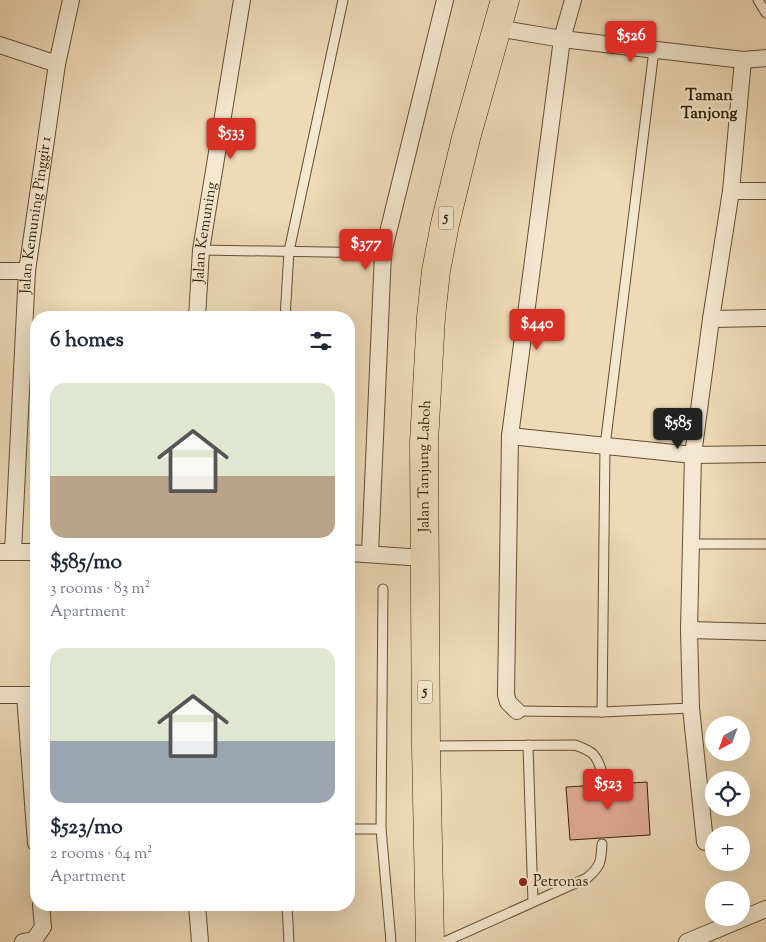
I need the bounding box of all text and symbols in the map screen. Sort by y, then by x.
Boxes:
pin: $526 [601,20,661,63]
text: $526 [616,25,646,48]
district label: Taman Tanjong [681,85,738,126]
pin: $533 [201,118,261,160]
text: $533 [218,122,244,145]
street label: Jalan Kemuning Pinggir 1 [15,135,57,295]
street label: Jalan Kemuning [189,180,222,285]
road number: 5 [438,207,454,230]
pin: $377 [336,228,396,271]
text: $377 [350,233,382,256]
pin: $440 [507,308,567,351]
text: $440 [521,313,553,336]
text: 6 homes [50,326,124,356]
icon: filters [307,327,335,355]
street label: Jalan Tanjung Laboh [413,399,437,533]
pin: $585 [648,408,708,450]
text: $585 [664,412,692,435]
icon: home [148,416,238,506]
text: $585/mo [50,548,122,578]
text: 3 rooms · 83 m² [50,578,150,601]
text: Apartment [50,601,126,624]
road number: 5 [418,680,432,704]
icon: home [148,681,238,771]
north arrow [705,716,750,761]
map controls [705,716,750,926]
pin: $523 [578,768,638,811]
button: locate [705,771,750,816]
text: $523 [594,773,622,796]
text: $523/mo [50,813,123,843]
button: + [705,826,750,871]
text: 2 rooms · 64 m² [50,843,153,866]
text: Apartment [50,866,126,889]
place label: Petronas [533,872,588,893]
marker: Petronas [517,876,529,888]
button: − [705,881,750,926]

